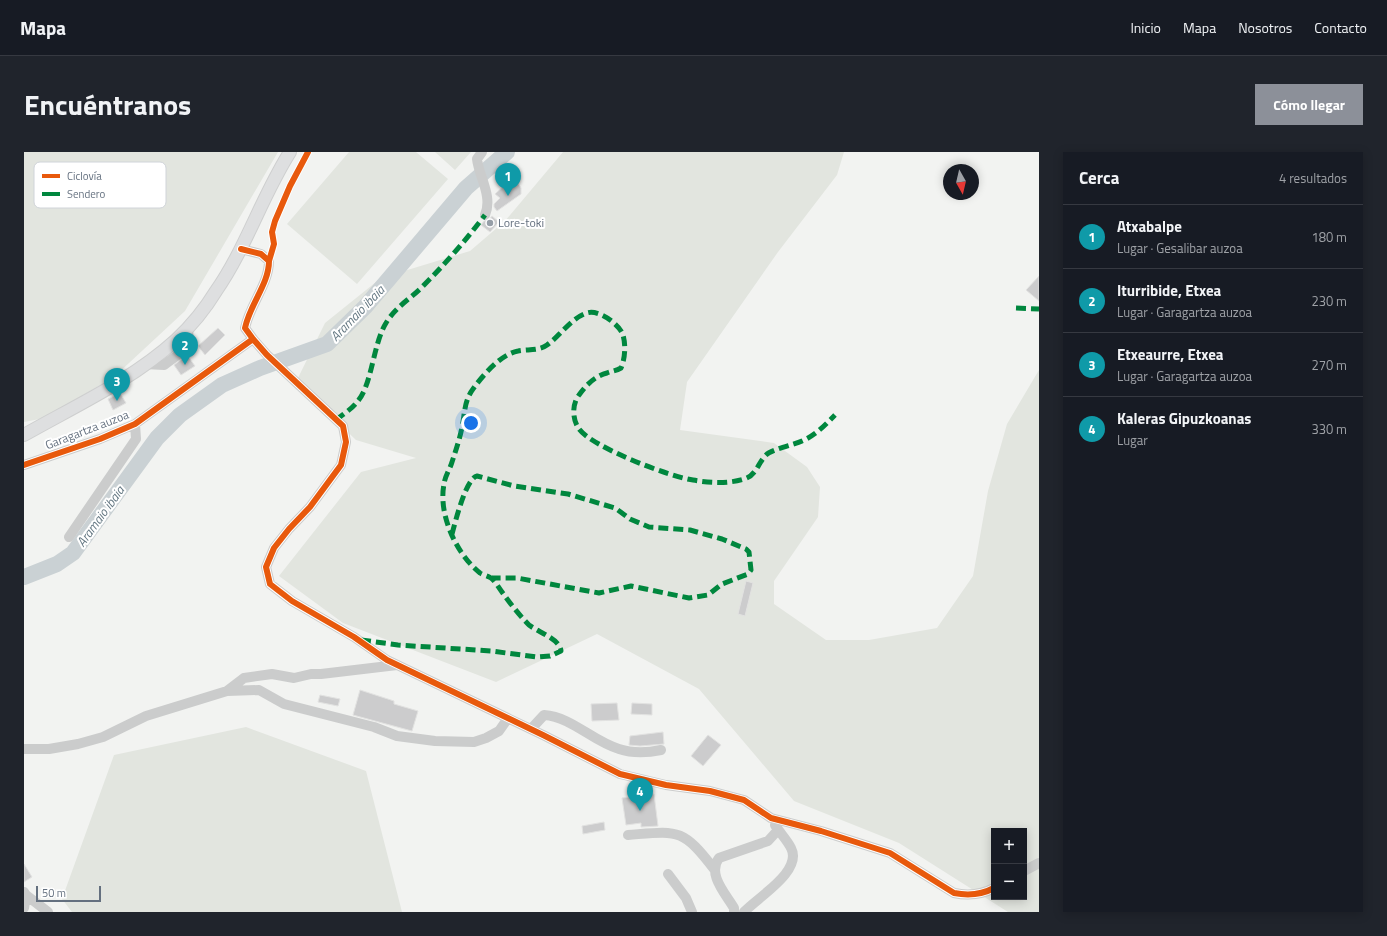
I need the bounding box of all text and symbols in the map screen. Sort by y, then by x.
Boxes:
text: Mapa [20,13,66,42]
text: Inicio [1130,17,1161,38]
text: Mapa [1183,17,1216,38]
text: Nosotros [1238,17,1292,38]
text: Contacto [1314,17,1367,38]
text: Encuéntranos [24,83,191,126]
button: Cómo llegar [1255,84,1363,125]
legend [34,162,166,208]
pin: 1 [495,163,521,196]
north arrow [943,164,979,200]
text: Cerca [1079,165,1119,191]
text: Ciclovía [67,168,102,184]
text: 4 resultados [1279,168,1347,188]
text: Sendero [67,186,105,202]
place label: Lore-toki [498,213,544,232]
text: Atxabalpe [1117,215,1182,238]
marker: Lore-toki [485,218,495,228]
text: 1 [1088,227,1096,247]
text: 180 m [1311,227,1347,247]
text: Lugar · Gesalibar auzoa [1117,238,1243,258]
water label: Aramaio ibaia [325,279,390,345]
text: Iturribide, Etxea [1117,279,1221,302]
text: 2 [1088,291,1096,311]
text: 230 m [1311,291,1347,311]
text: Lugar · Garagartza auzoa [1117,302,1252,322]
pin: 2 [172,332,198,365]
text: Etxeaurre, Etxea [1117,343,1223,366]
text: 3 [1088,355,1096,375]
text: 270 m [1311,355,1347,375]
text: Lugar · Garagartza auzoa [1117,366,1252,386]
pin: 3 [104,368,130,401]
street label: Garagartza auzoa [42,405,131,454]
text: Kaleras Gipuzkoanas [1117,407,1251,430]
your location [461,413,481,433]
text: 4 [1088,419,1096,439]
text: 330 m [1311,419,1347,439]
text: Lugar [1117,430,1148,450]
water label: Aramaio ibaia [71,480,130,551]
pin: 4 [627,778,653,811]
map controls [991,828,1027,900]
button: + [991,828,1027,864]
button: − [991,864,1027,900]
scale bar [36,884,101,903]
text: 50 m [42,885,66,901]

